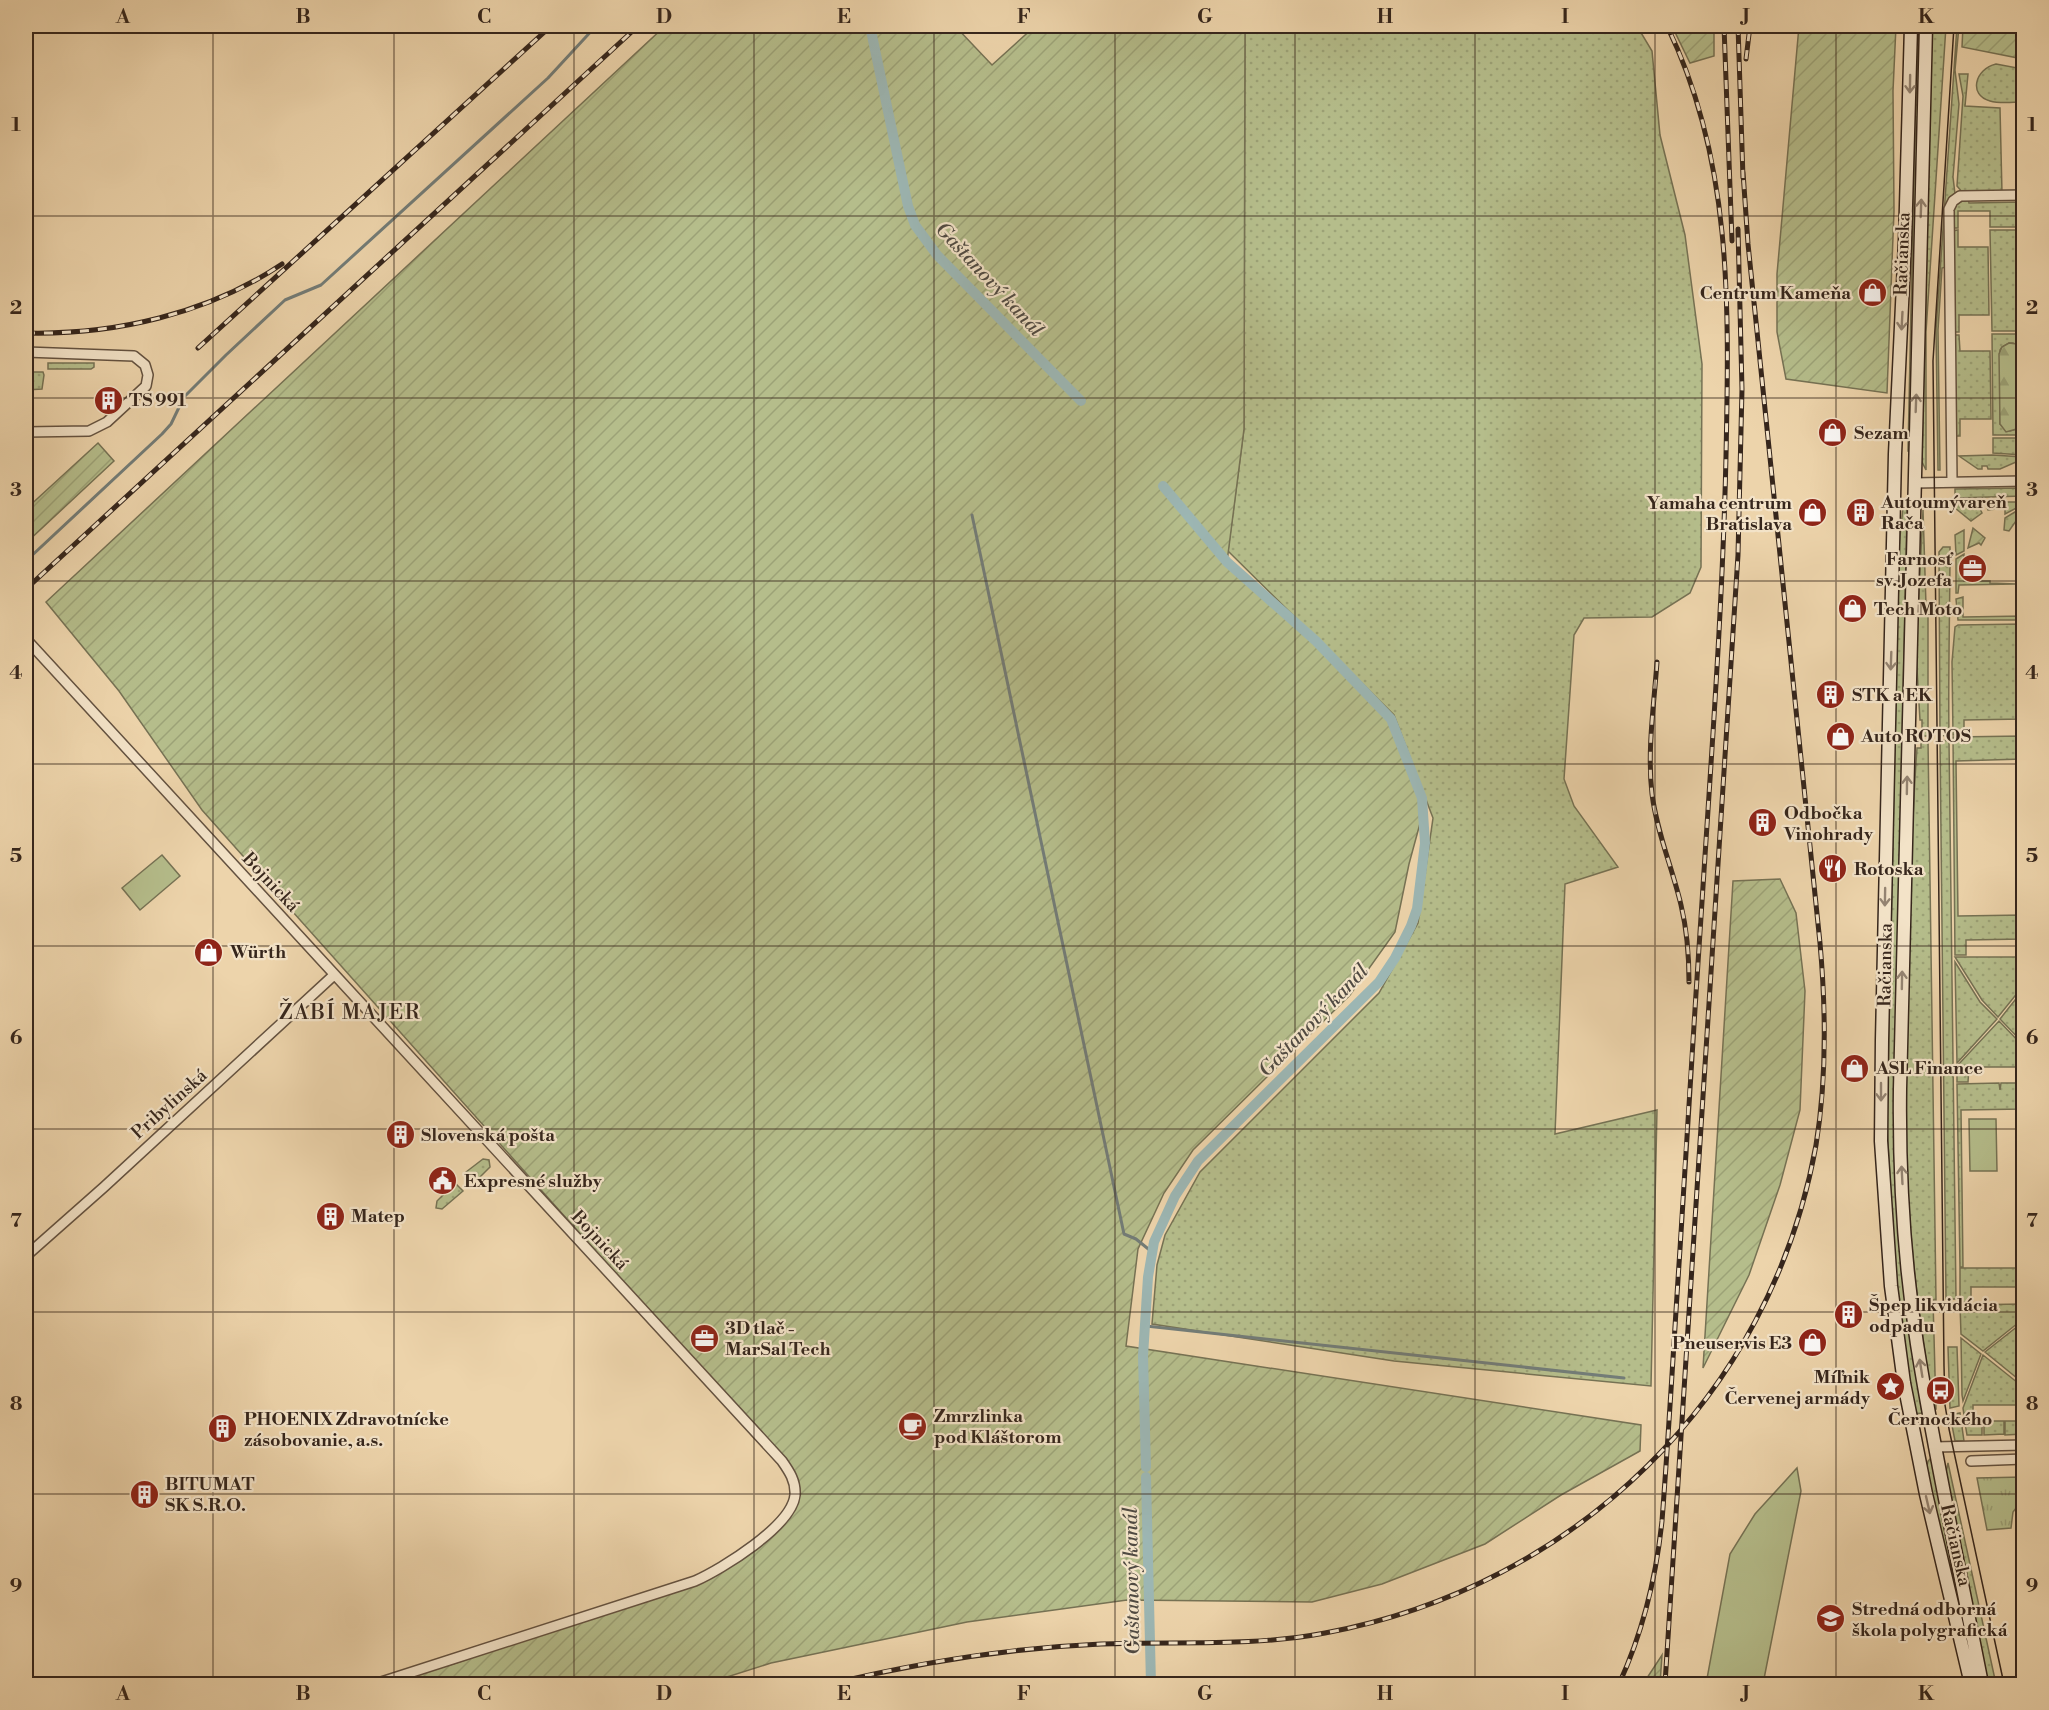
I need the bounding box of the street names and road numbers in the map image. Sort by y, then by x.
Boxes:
street label: Račianska [1890,211,1915,296]
street label: Bojnická [236,847,305,918]
street label: Račianska [1873,922,1898,1007]
street label: Pribylinská [127,1064,213,1144]
street label: Bojnická [565,1205,634,1276]
street label: Račianska [1935,1502,1976,1589]

